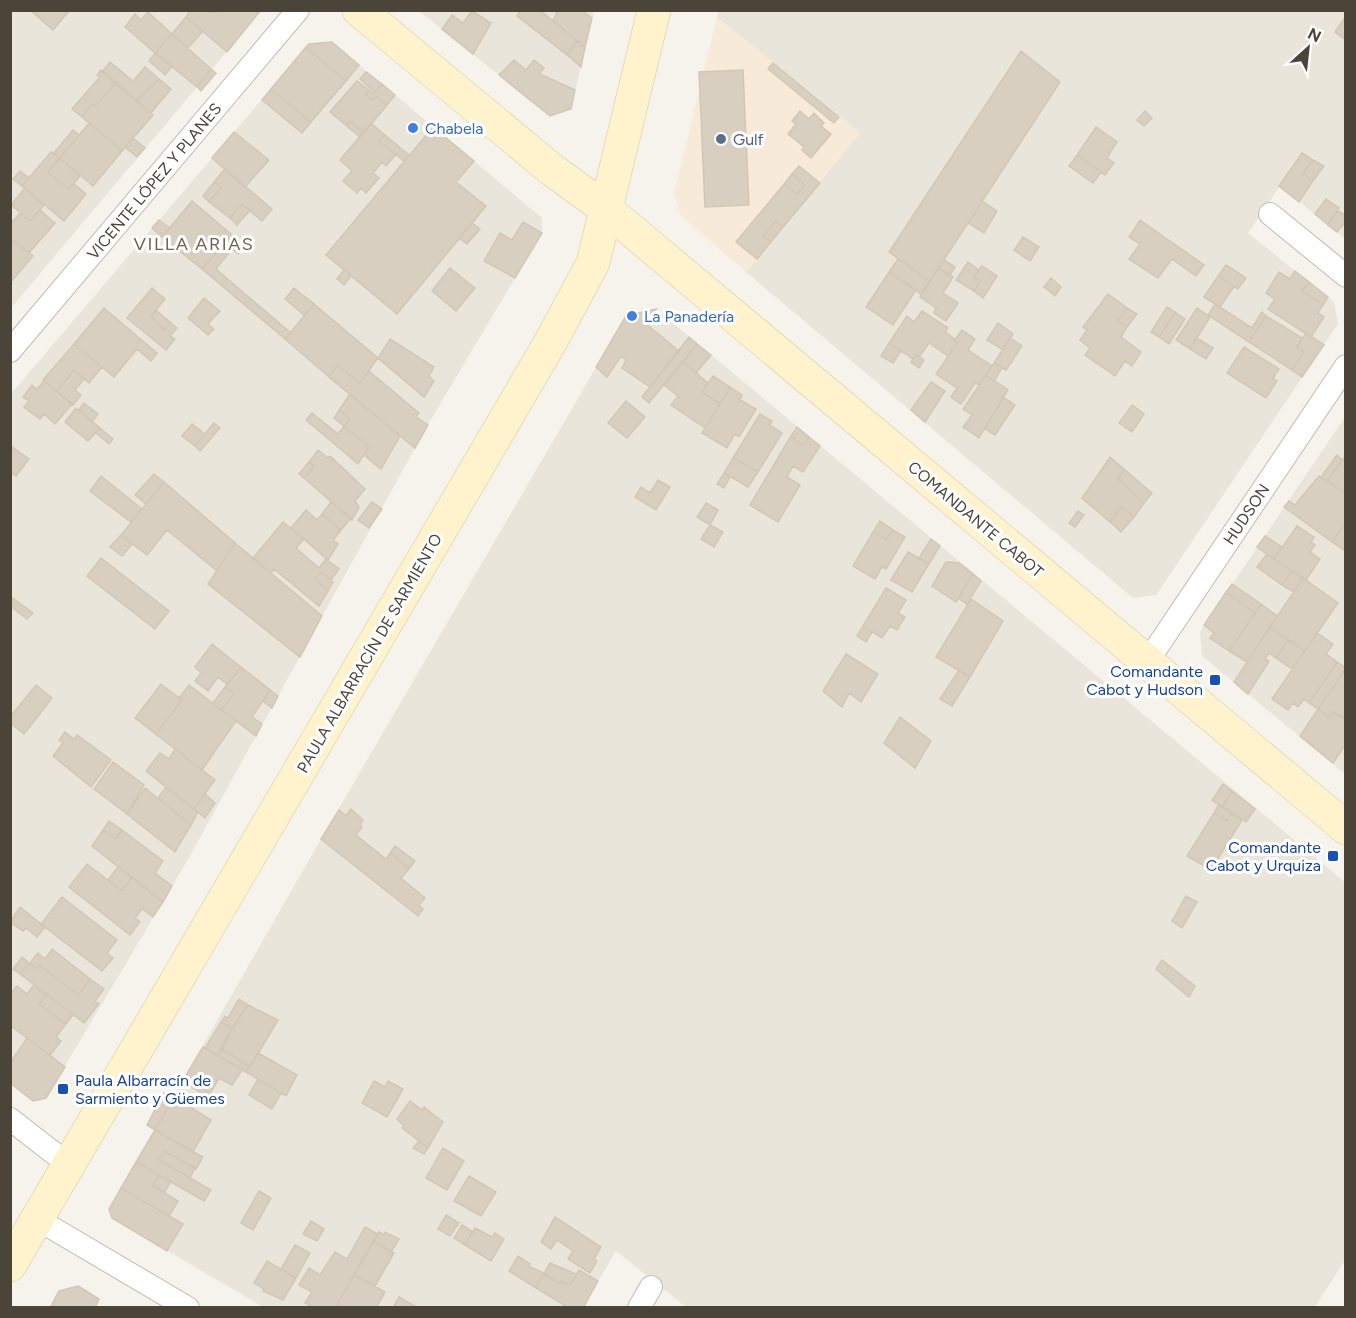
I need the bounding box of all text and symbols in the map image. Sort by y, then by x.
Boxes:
north arrow [1278,18,1338,78]
text: N [1305,24,1324,46]
street label: VICENTE LÓPEZ Y PLANES [83,99,226,263]
place label: Chabela [425,119,483,138]
marker: Chabela [406,121,420,135]
place label: Gulf [733,130,764,149]
marker: Gulf [714,132,728,146]
district label: VILLA ARIAS [134,233,254,255]
place label: La Panadería [644,307,734,326]
marker: La Panadería [625,309,639,323]
street label: COMANDANTE CABOT [904,457,1047,582]
street label: HUDSON [1219,480,1274,548]
street label: PAULA ALBARRACÍN DE SARMIENTO [293,530,446,776]
place label: Comandante Cabot y Hudson [1086,662,1203,699]
marker: Comandante Cabot y Hudson [1208,673,1222,687]
place label: Comandante Cabot y Urquiza [1206,838,1321,875]
marker: Comandante Cabot y Urquiza [1326,849,1340,863]
place label: Paula Albarracín de Sarmiento y Güemes [75,1071,225,1108]
marker: Paula Albarracín de Sarmiento y Güemes [56,1082,70,1096]

